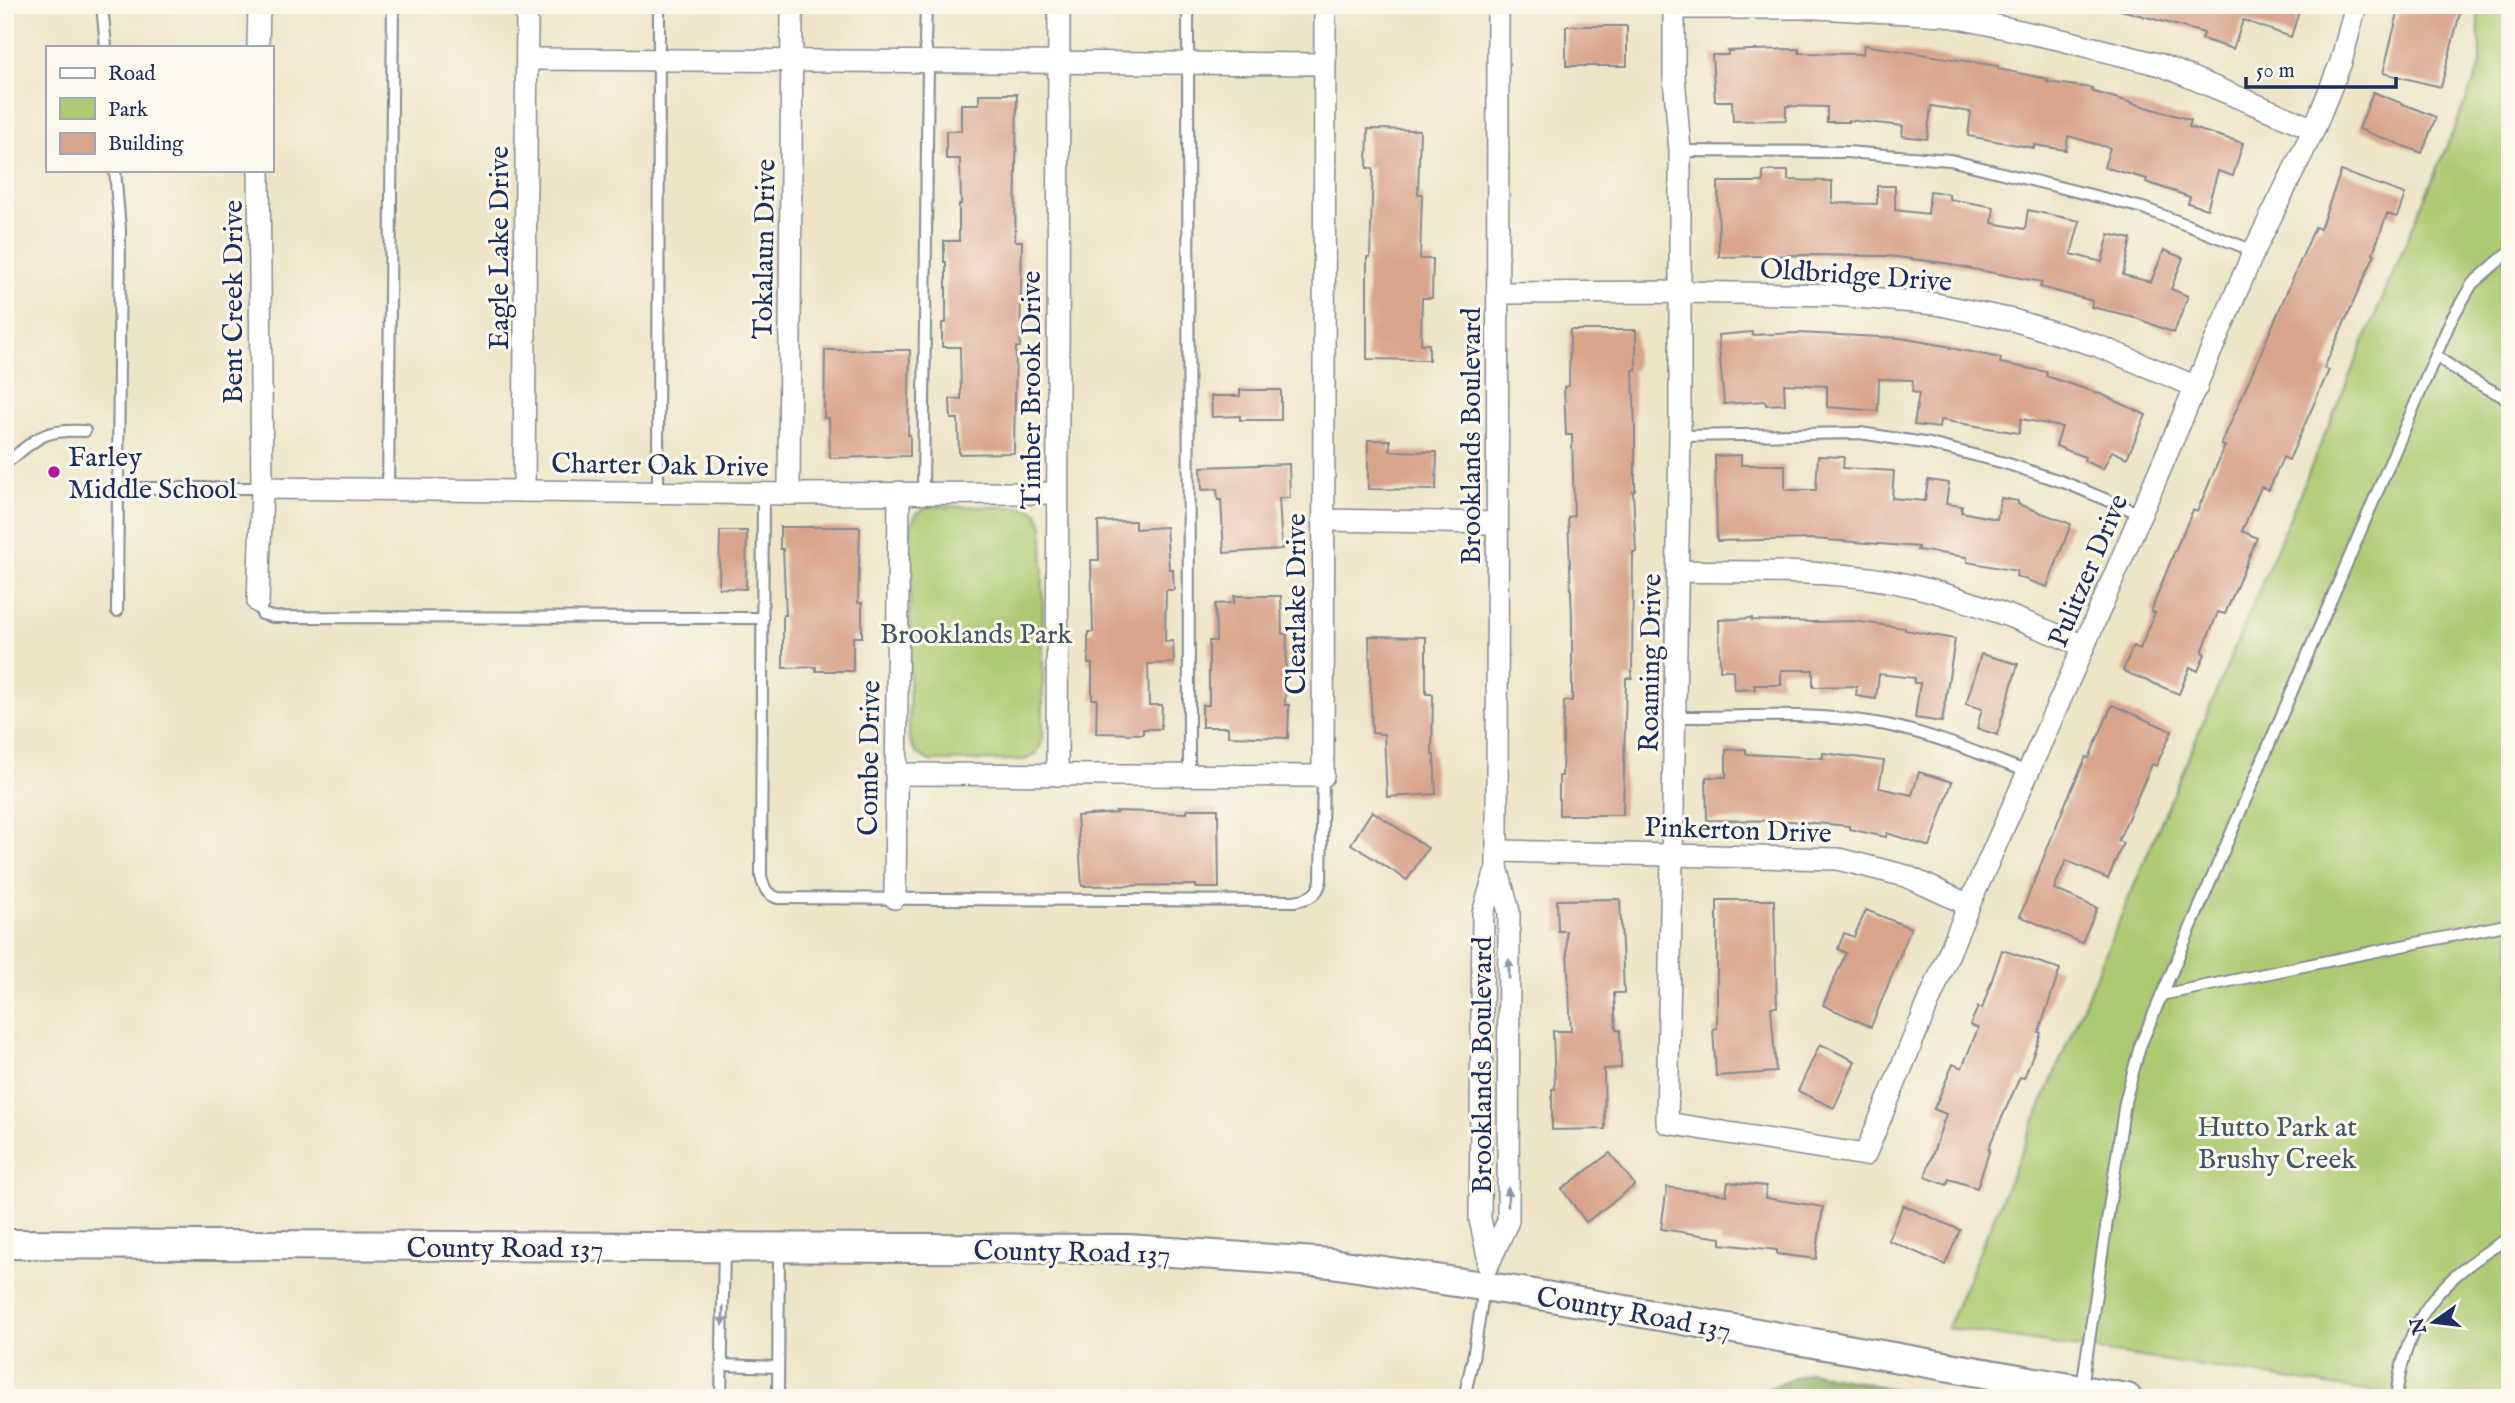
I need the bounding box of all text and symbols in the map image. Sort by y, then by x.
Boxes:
legend [46,46,273,172]
scale bar [2246,46,2396,90]
text: 50 m [2256,58,2295,85]
text: Road [108,61,156,88]
text: Park [108,97,149,124]
text: Building [108,131,184,158]
street label: Eagle Lake Drive [483,146,518,350]
street label: Tokalaun Drive [746,158,785,340]
street label: Bent Creek Drive [217,200,252,404]
street label: Oldbridge Drive [1759,252,1953,301]
street label: Timber Brook Drive [1015,270,1050,509]
street label: Brooklands Boulevard [1455,307,1490,565]
place label: Farley Middle School [68,441,237,508]
street label: Charter Oak Drive [551,447,769,486]
marker: Farley Middle School [46,464,62,480]
street label: Pulitzer Drive [2041,489,2137,653]
street label: Clearlake Drive [1280,513,1315,695]
street label: Roaming Drive [1632,573,1671,753]
park label: Brooklands Park [880,618,1073,653]
street label: Combe Drive [852,680,889,836]
street label: Pinkerton Drive [1644,811,1832,852]
street label: Brooklands Boulevard [1466,936,1501,1194]
one-way arrow [1503,958,1515,980]
park label: Hutto Park at Brushy Creek [2197,1111,2357,1178]
one-way arrow [1502,1185,1514,1207]
street label: County Road 137 [406,1232,604,1267]
street label: County Road 137 [973,1234,1171,1273]
street label: County Road 137 [1533,1280,1734,1349]
north arrow [2400,1288,2470,1358]
one-way arrow [717,1305,729,1327]
text: N [2406,1314,2433,1337]

